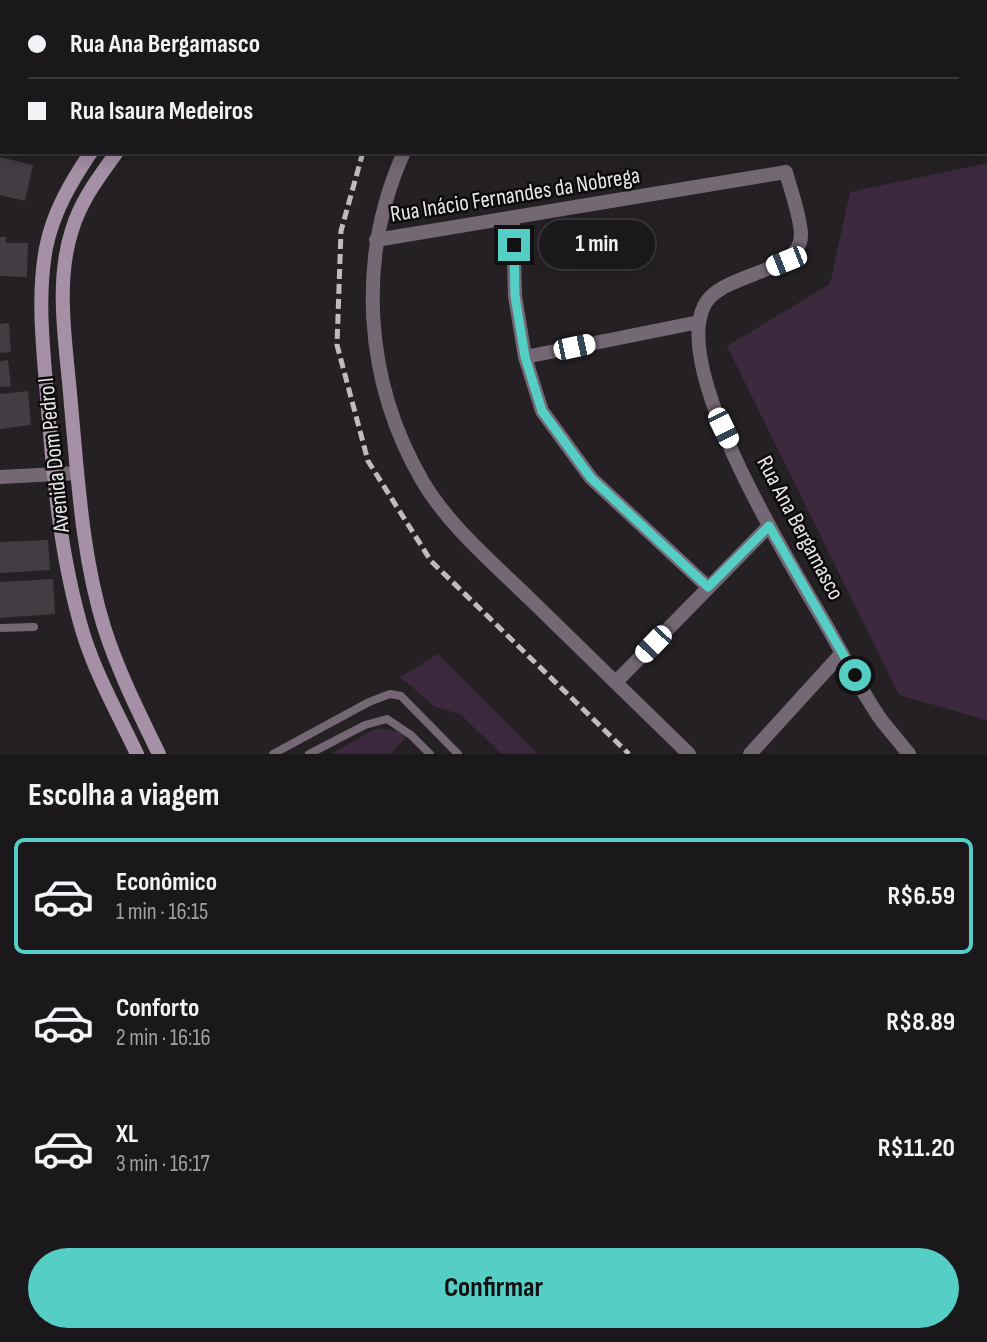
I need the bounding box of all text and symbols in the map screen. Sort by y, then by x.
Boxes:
text: Rua Ana Bergamasco [70,29,260,60]
text: Rua Isaura Medeiros [70,96,253,127]
street label: Rua Inácio Fernandes da Nobrega [388,161,642,229]
callout: 1 min [538,220,654,270]
route end [498,229,530,261]
text: 1 min [576,230,618,258]
car [763,243,810,279]
car [552,332,597,362]
street label: Avenida Dom Pedro I [32,376,76,535]
car [705,405,742,451]
street label: Rua Ana Bergamasco [750,451,850,605]
car [631,622,676,666]
route start [839,659,871,691]
text: Escolha a viagem [28,776,220,815]
icon: car [32,865,95,928]
text: Econômico [116,867,217,898]
text: R$6.59 [887,881,955,912]
text: 1 min · 16:15 [116,898,208,926]
icon: car [32,991,95,1054]
text: Conforto [116,993,199,1024]
text: R$8.89 [886,1007,955,1038]
text: 2 min · 16:16 [116,1024,211,1052]
icon: car [32,1117,95,1180]
text: XL [116,1119,138,1150]
text: R$11.20 [878,1133,955,1164]
text: 3 min · 16:17 [116,1150,210,1178]
button: Confirmar [28,1248,959,1328]

